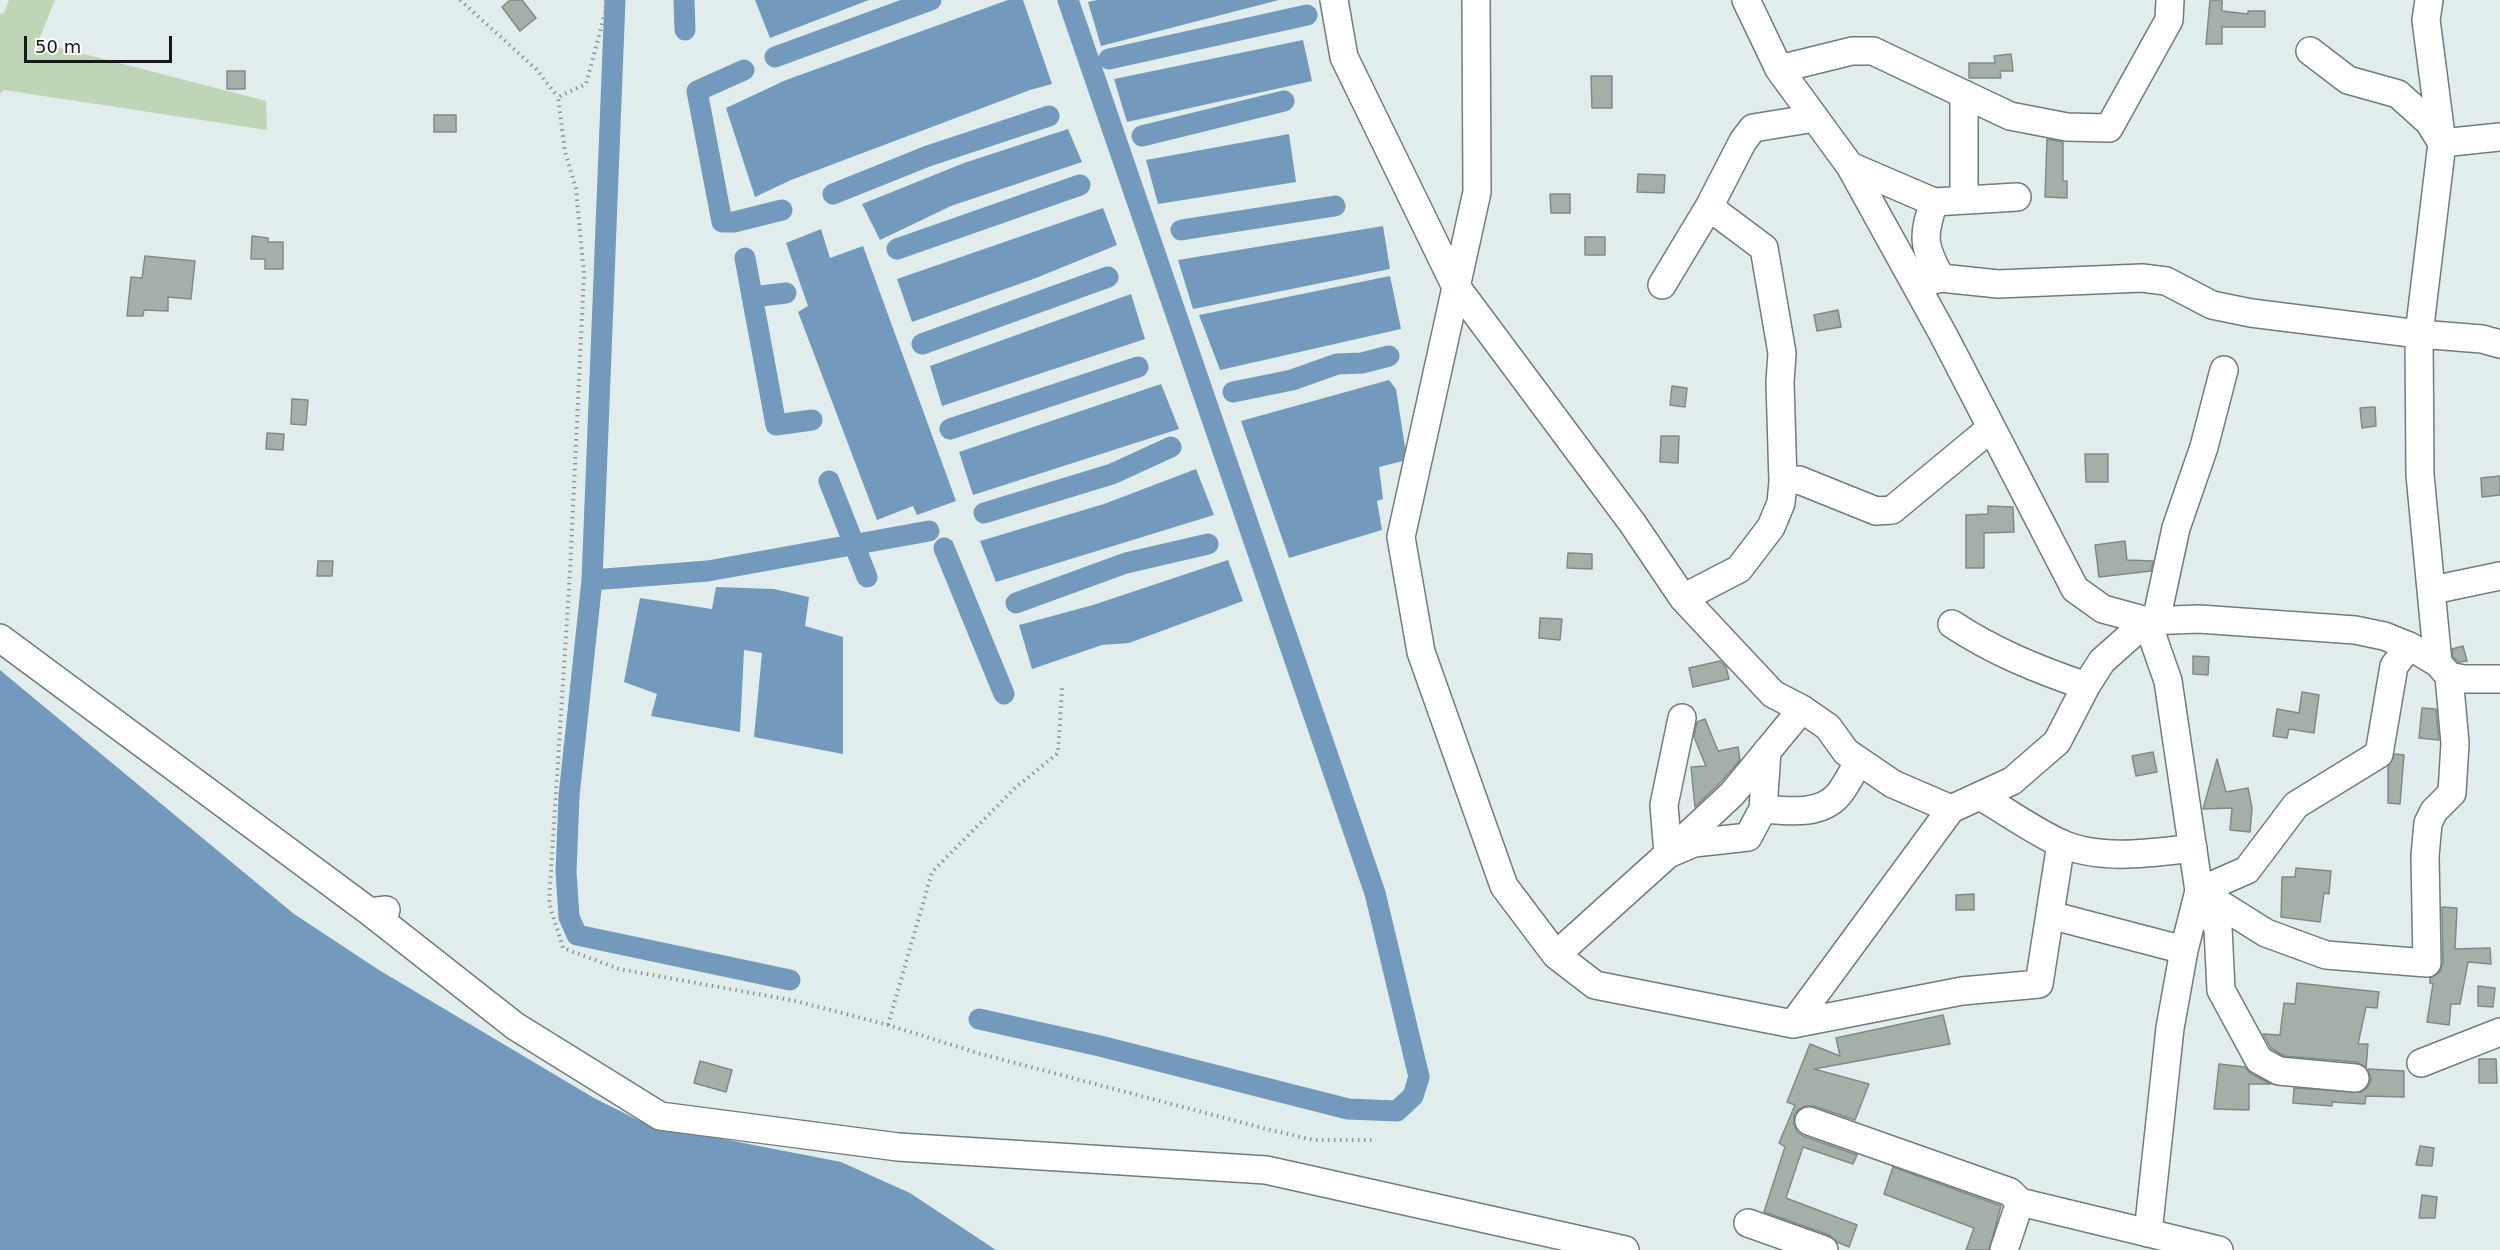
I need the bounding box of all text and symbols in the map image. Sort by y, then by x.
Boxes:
scale bar [27,24,176,62]
text: 50 m [35,36,81,57]

